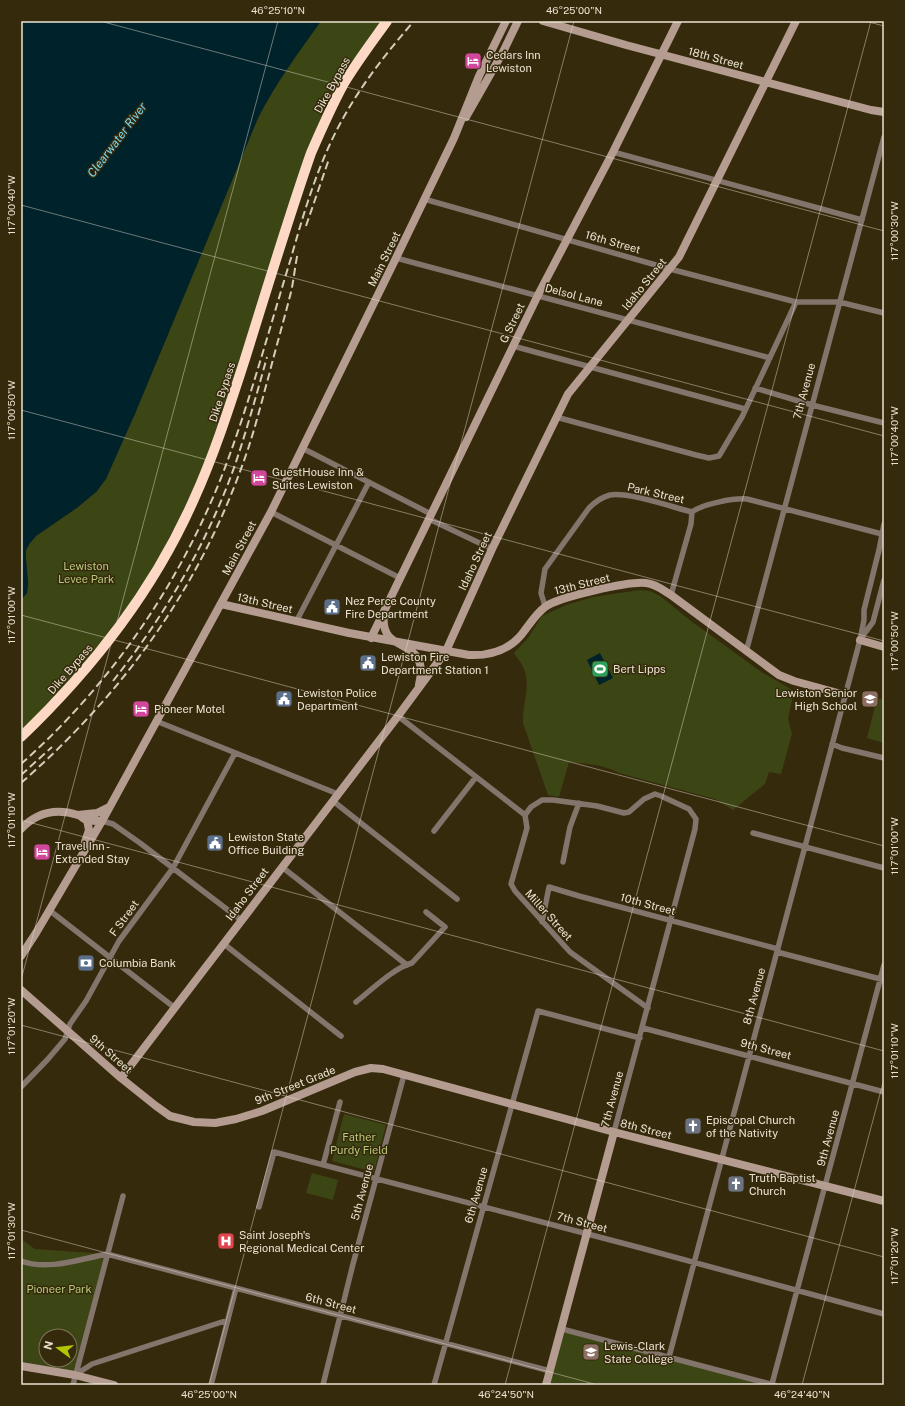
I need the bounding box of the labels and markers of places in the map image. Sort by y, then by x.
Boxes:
place label: Cedars Inn Lewiston [486,49,541,74]
hotel icon: Cedars Inn Lewiston [463,51,483,71]
place label: GuestHouse Inn & Suites Lewiston [272,466,364,491]
hotel icon: GuestHouse Inn & Suites Lewiston [249,468,269,488]
place label: Nez Perce County Fire Department [345,595,436,620]
public building icon: Nez Perce County Fire Department [322,597,342,617]
place label: Lewiston Fire Department Station 1 [381,651,489,676]
public building icon: Lewiston Fire Department Station 1 [358,653,378,673]
sports icon: Bert Lipps [590,659,610,679]
place label: Bert Lipps [613,663,666,675]
place label: Lewiston Police Department [297,687,377,712]
place label: Lewiston Senior High School [775,687,857,712]
public building icon: Lewiston Police Department [274,689,294,709]
school or university icon: Lewiston Senior High School [860,689,880,709]
hotel icon: Pioneer Motel [131,699,151,719]
place label: Pioneer Motel [154,703,225,715]
place label: Lewiston State Office Building [228,831,304,856]
public building icon: Lewiston State Office Building [205,833,225,853]
place label: Travel Inn - Extended Stay [55,840,130,865]
hotel icon: Travel Inn - Extended Stay [32,842,52,862]
bank icon: Columbia Bank [76,953,96,973]
place label: Columbia Bank [99,957,176,969]
place label: Episcopal Church of the Nativity [706,1114,795,1139]
church icon: Episcopal Church of the Nativity [683,1116,703,1136]
place label: Truth Baptist Church [749,1172,816,1197]
church icon: Truth Baptist Church [726,1174,746,1194]
place label: Saint Joseph's Regional Medical Center [239,1229,364,1254]
hospital icon: Saint Joseph's Regional Medical Center [216,1231,236,1251]
place label: Lewis-Clark State College [604,1340,673,1365]
school or university icon: Lewis-Clark State College [581,1342,601,1362]

